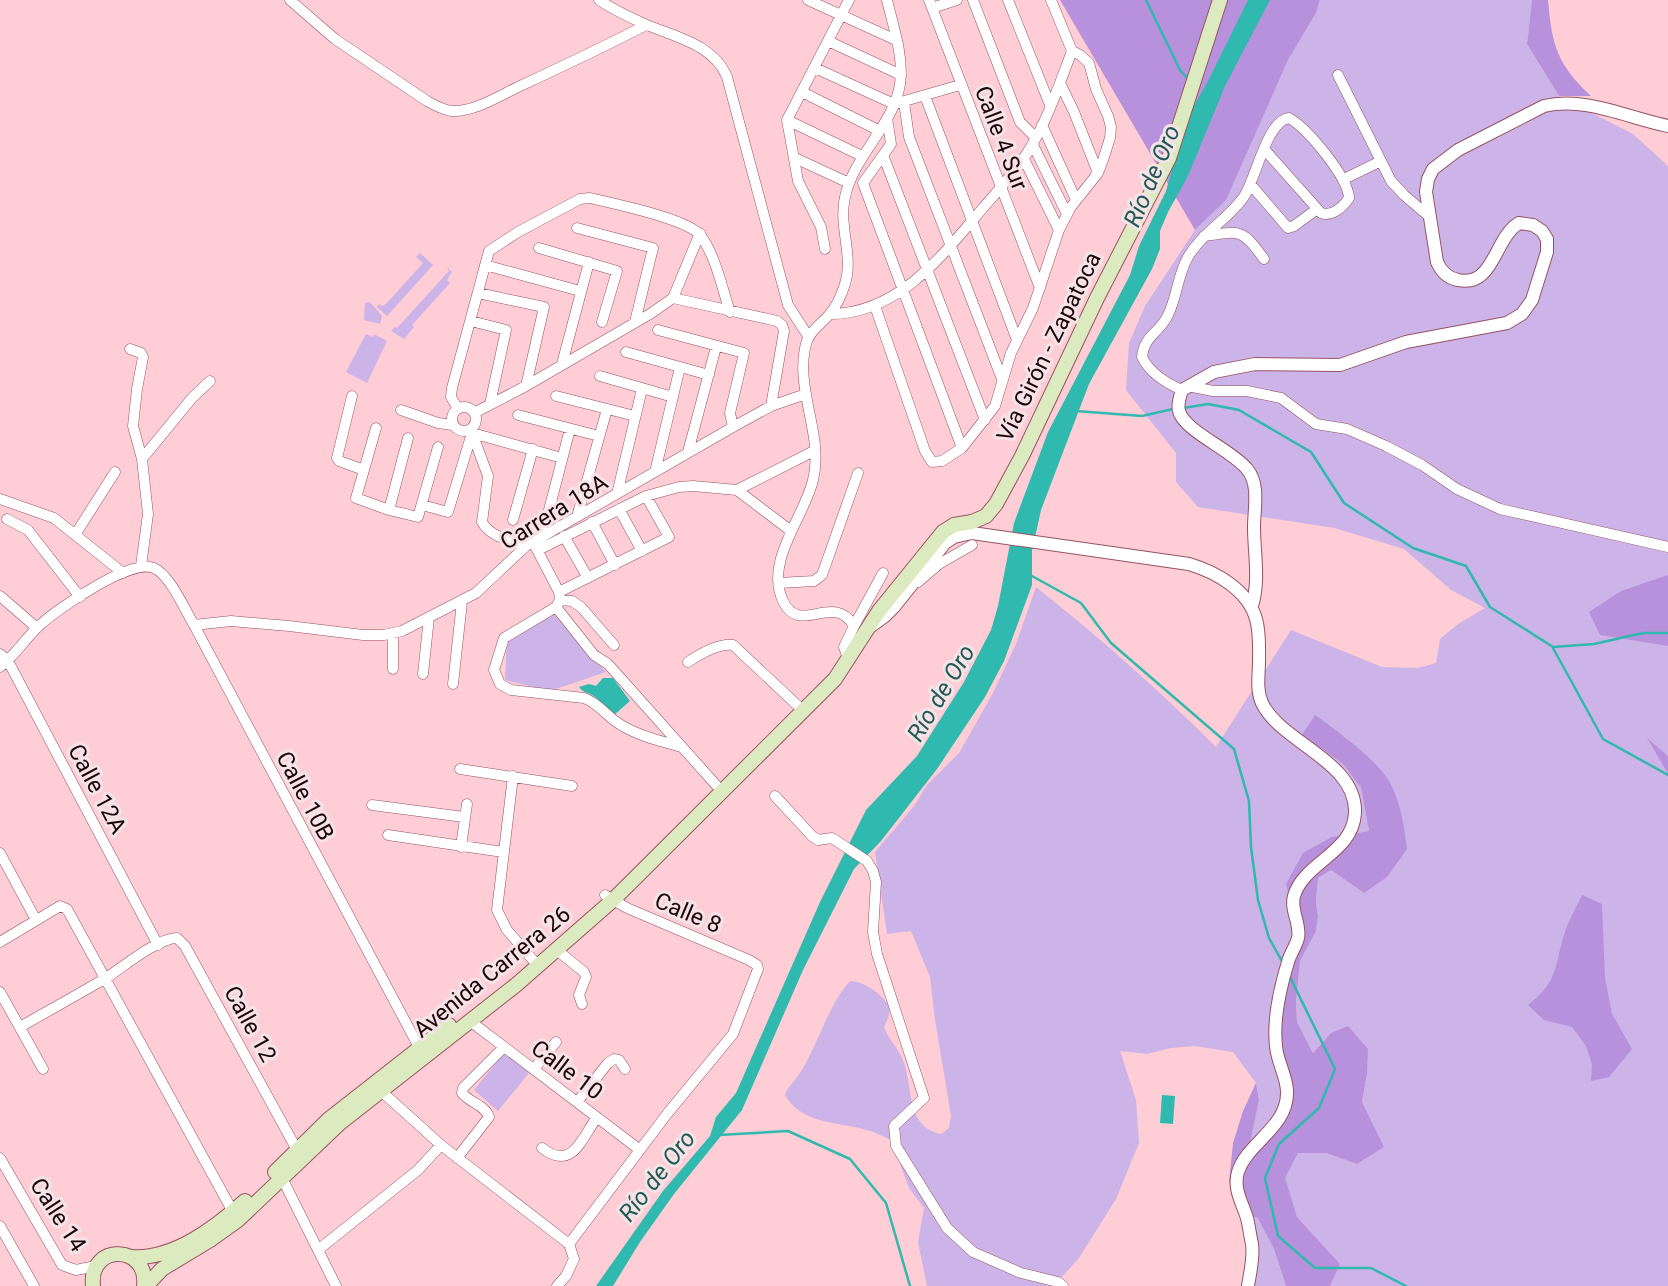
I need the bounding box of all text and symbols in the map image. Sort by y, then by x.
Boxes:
street label: Calle 4 Sur [969,82,1033,194]
water label: Río de Oro [1118,121,1186,231]
street label: Vía Girón - Zapatoca [991,248,1107,446]
street label: Carrera 18A [495,468,613,556]
water label: Río de Oro [901,640,981,746]
street label: Calle 12A [62,740,132,838]
street label: Calle 10B [270,747,340,845]
street label: Calle 8 [651,887,725,939]
street label: Avenida Carrera 26 [408,901,576,1043]
street label: Calle 12 [218,981,282,1067]
street label: Calle 10 [526,1034,608,1106]
water label: Río de Oro [613,1125,701,1227]
street label: Calle 14 [24,1173,92,1257]

